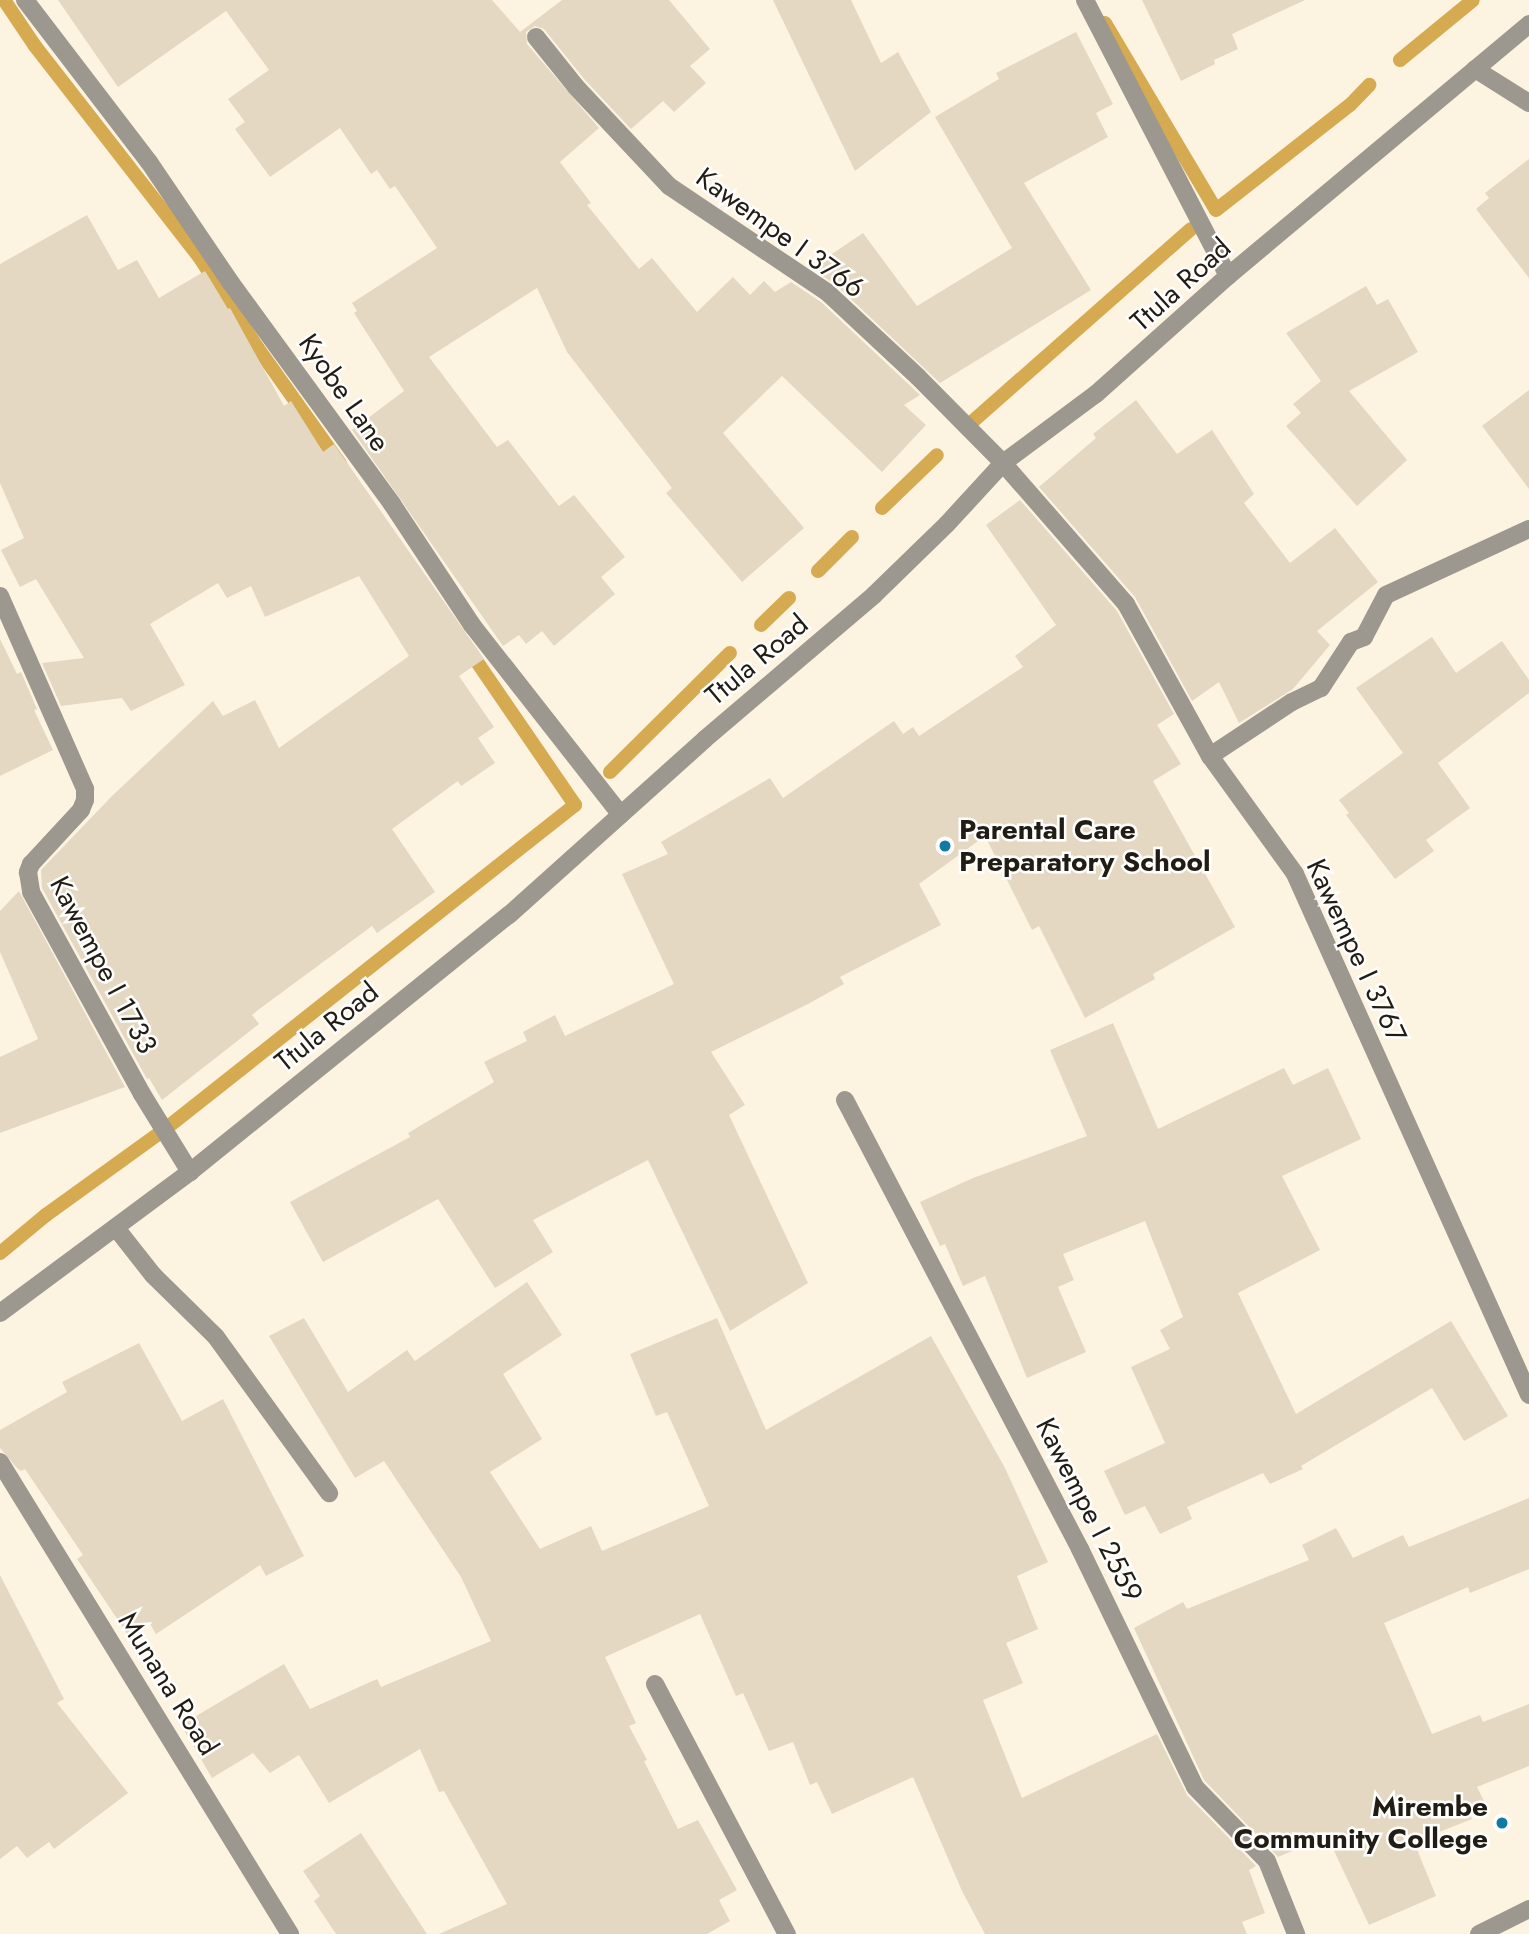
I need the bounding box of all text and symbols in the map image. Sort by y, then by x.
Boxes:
street label: Kawempe I 3766 [689,161,871,305]
street label: Ttula Road [1124,231,1238,339]
street label: Kyobe Lane [291,328,397,458]
street label: Ttula Road [699,608,815,712]
place label: Parental Care Preparatory School [959,813,1211,879]
marker: Parental Care Preparatory School [937,838,953,854]
street label: Kawempe I 3767 [1299,854,1413,1048]
street label: Kawempe I 1733 [42,871,164,1059]
street label: Ttula Road [269,975,385,1079]
street label: Kawempe I 2559 [1028,1413,1150,1607]
street label: Munana Road [111,1606,225,1762]
place label: Mirembe Community College [1234,1790,1488,1856]
marker: Mirembe Community College [1494,1815,1510,1831]

